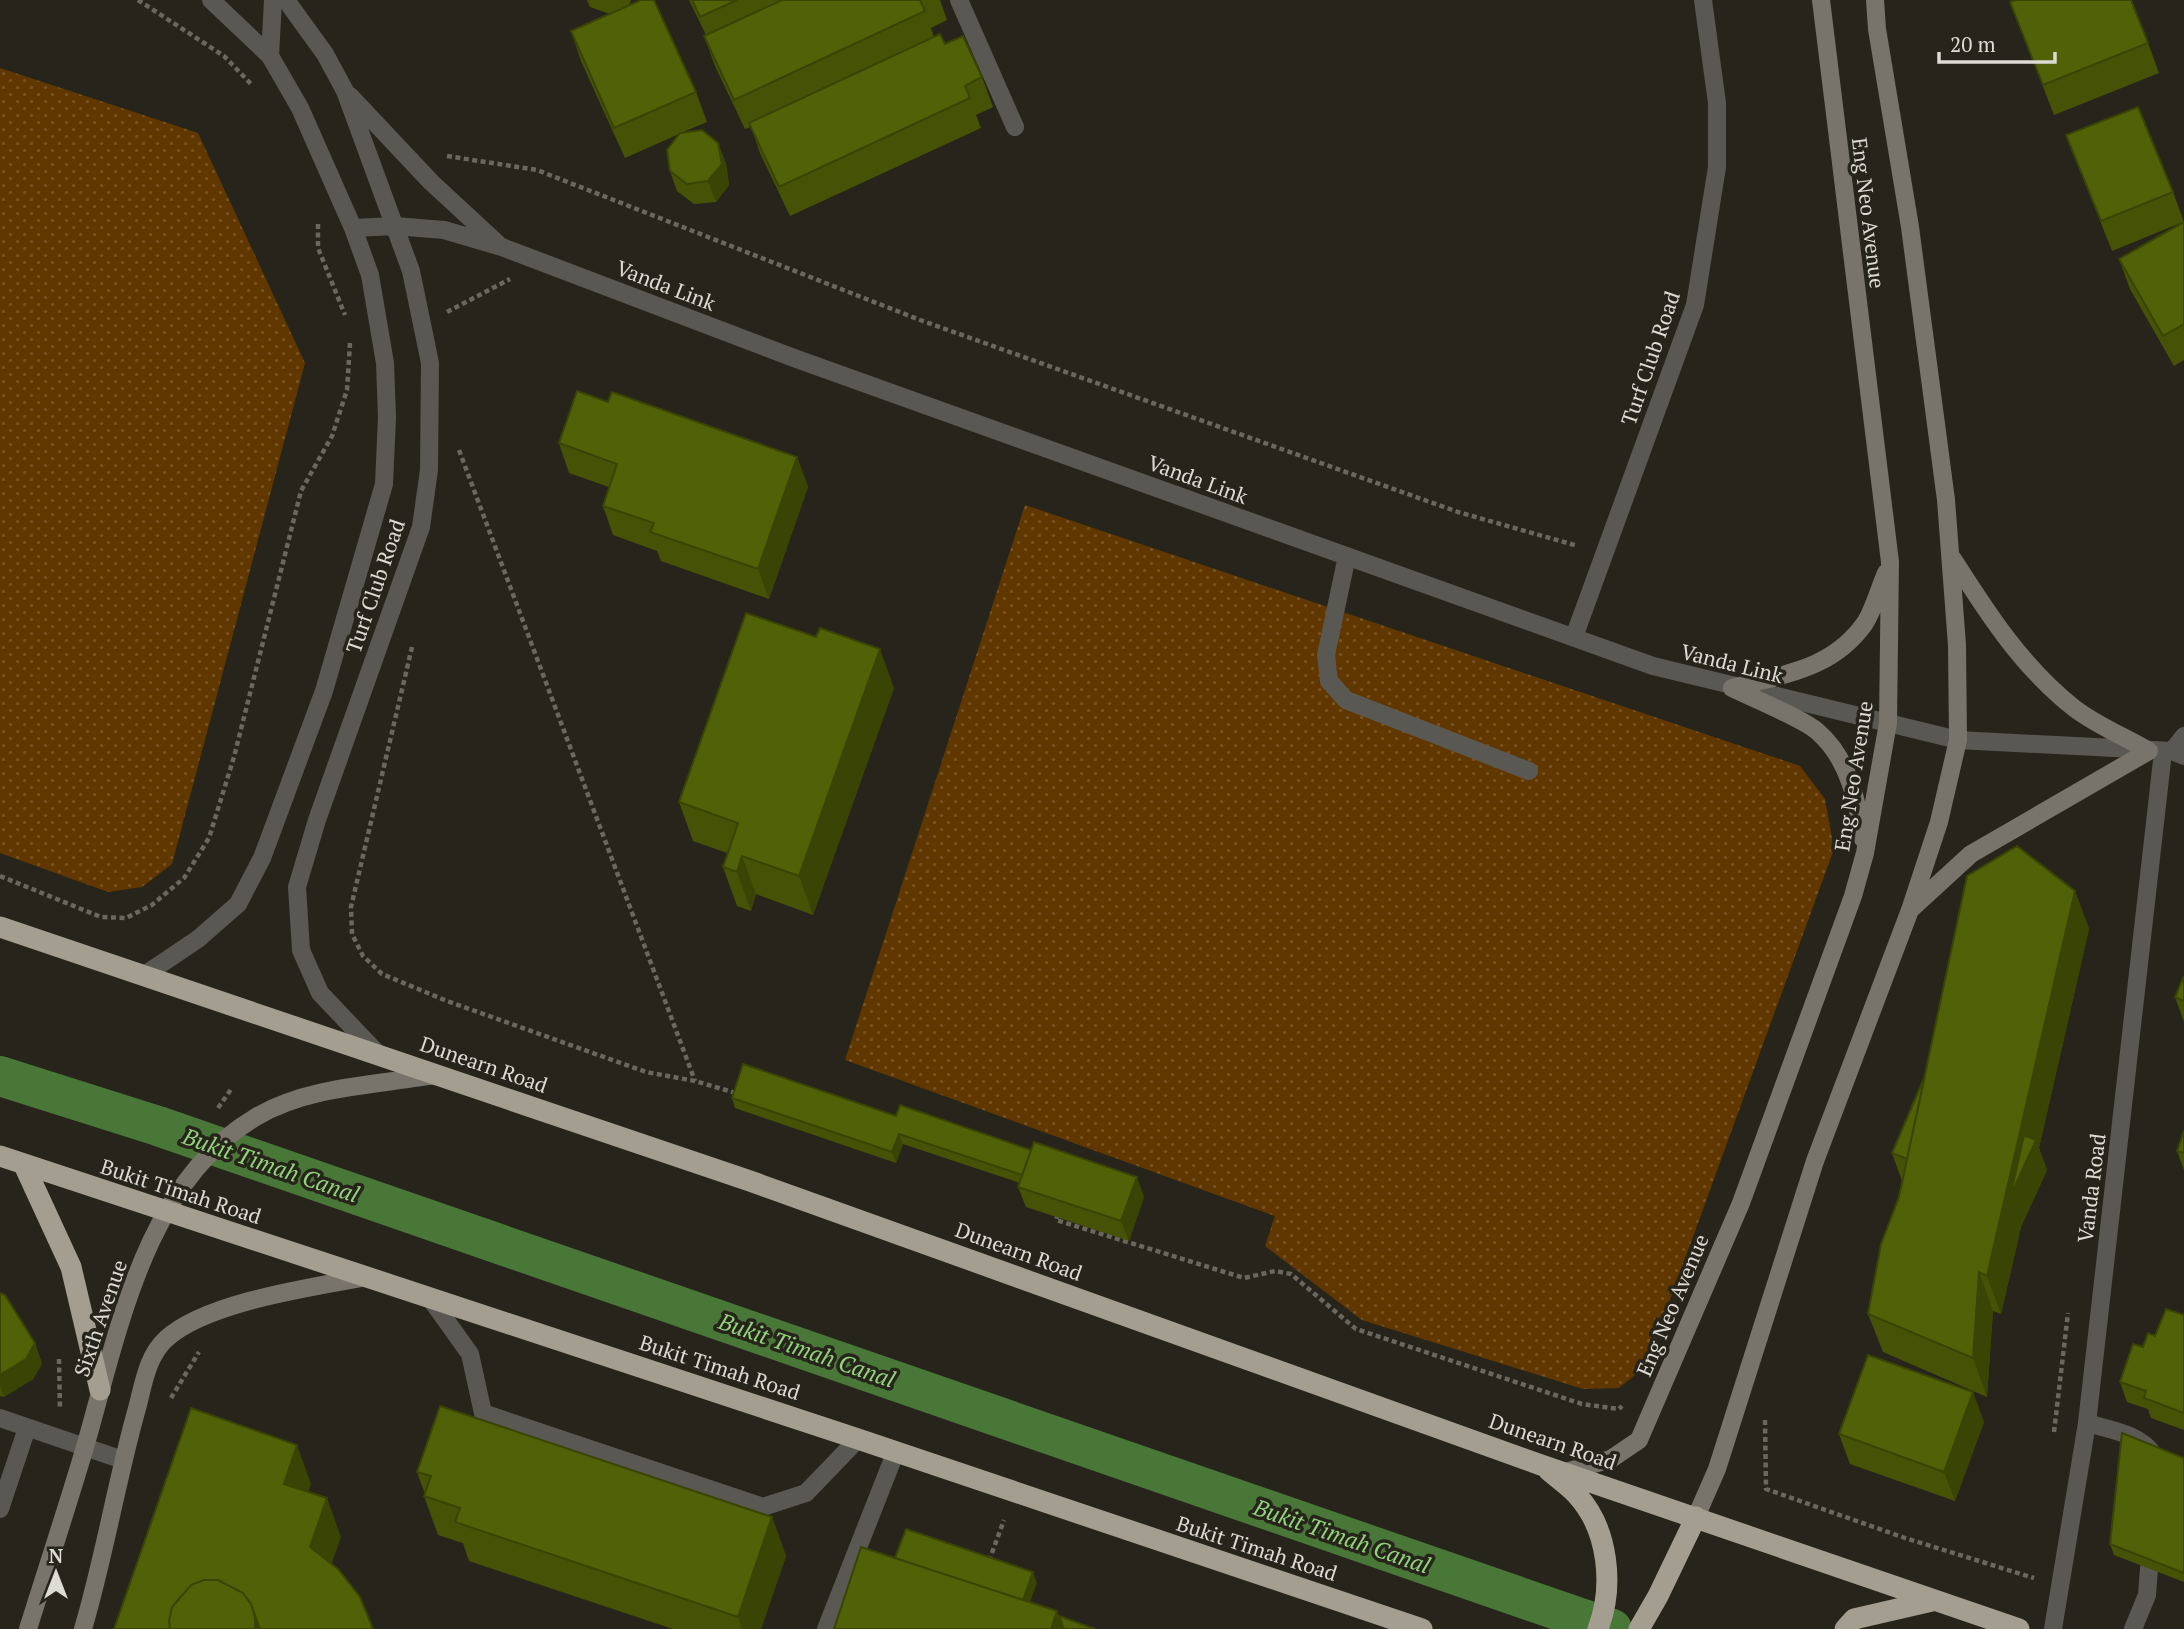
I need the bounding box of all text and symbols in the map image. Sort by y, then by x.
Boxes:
scale bar [1939,21,2054,65]
text: 20 m [1950,30,1996,58]
street label: Eng Neo Avenue [1846,136,1892,290]
street label: Vanda Link [612,253,720,317]
street label: Turf Club Road [1614,287,1686,429]
street label: Vanda Link [1144,448,1252,510]
street label: Turf Club Road [339,515,411,657]
street label: Vanda Link [1678,637,1786,689]
street label: Eng Neo Avenue [1827,699,1879,853]
street label: Dunearn Road [417,1029,552,1099]
water label: Bukit Timah Canal [178,1120,364,1210]
street label: Vanda Road [2070,1131,2112,1244]
street label: Bukit Timah Road [97,1152,265,1230]
street label: Dunearn Road [952,1215,1087,1287]
street label: Eng Neo Avenue [1629,1230,1715,1380]
street label: Sixth Avenue [67,1256,133,1380]
water label: Bukit Timah Canal [714,1305,900,1395]
street label: Bukit Timah Road [636,1328,804,1406]
street label: Dunearn Road [1486,1406,1621,1476]
water label: Bukit Timah Canal [1249,1491,1435,1581]
street label: Bukit Timah Road [1173,1509,1341,1587]
north arrow [21,1538,91,1608]
text: N [49,1543,64,1568]

